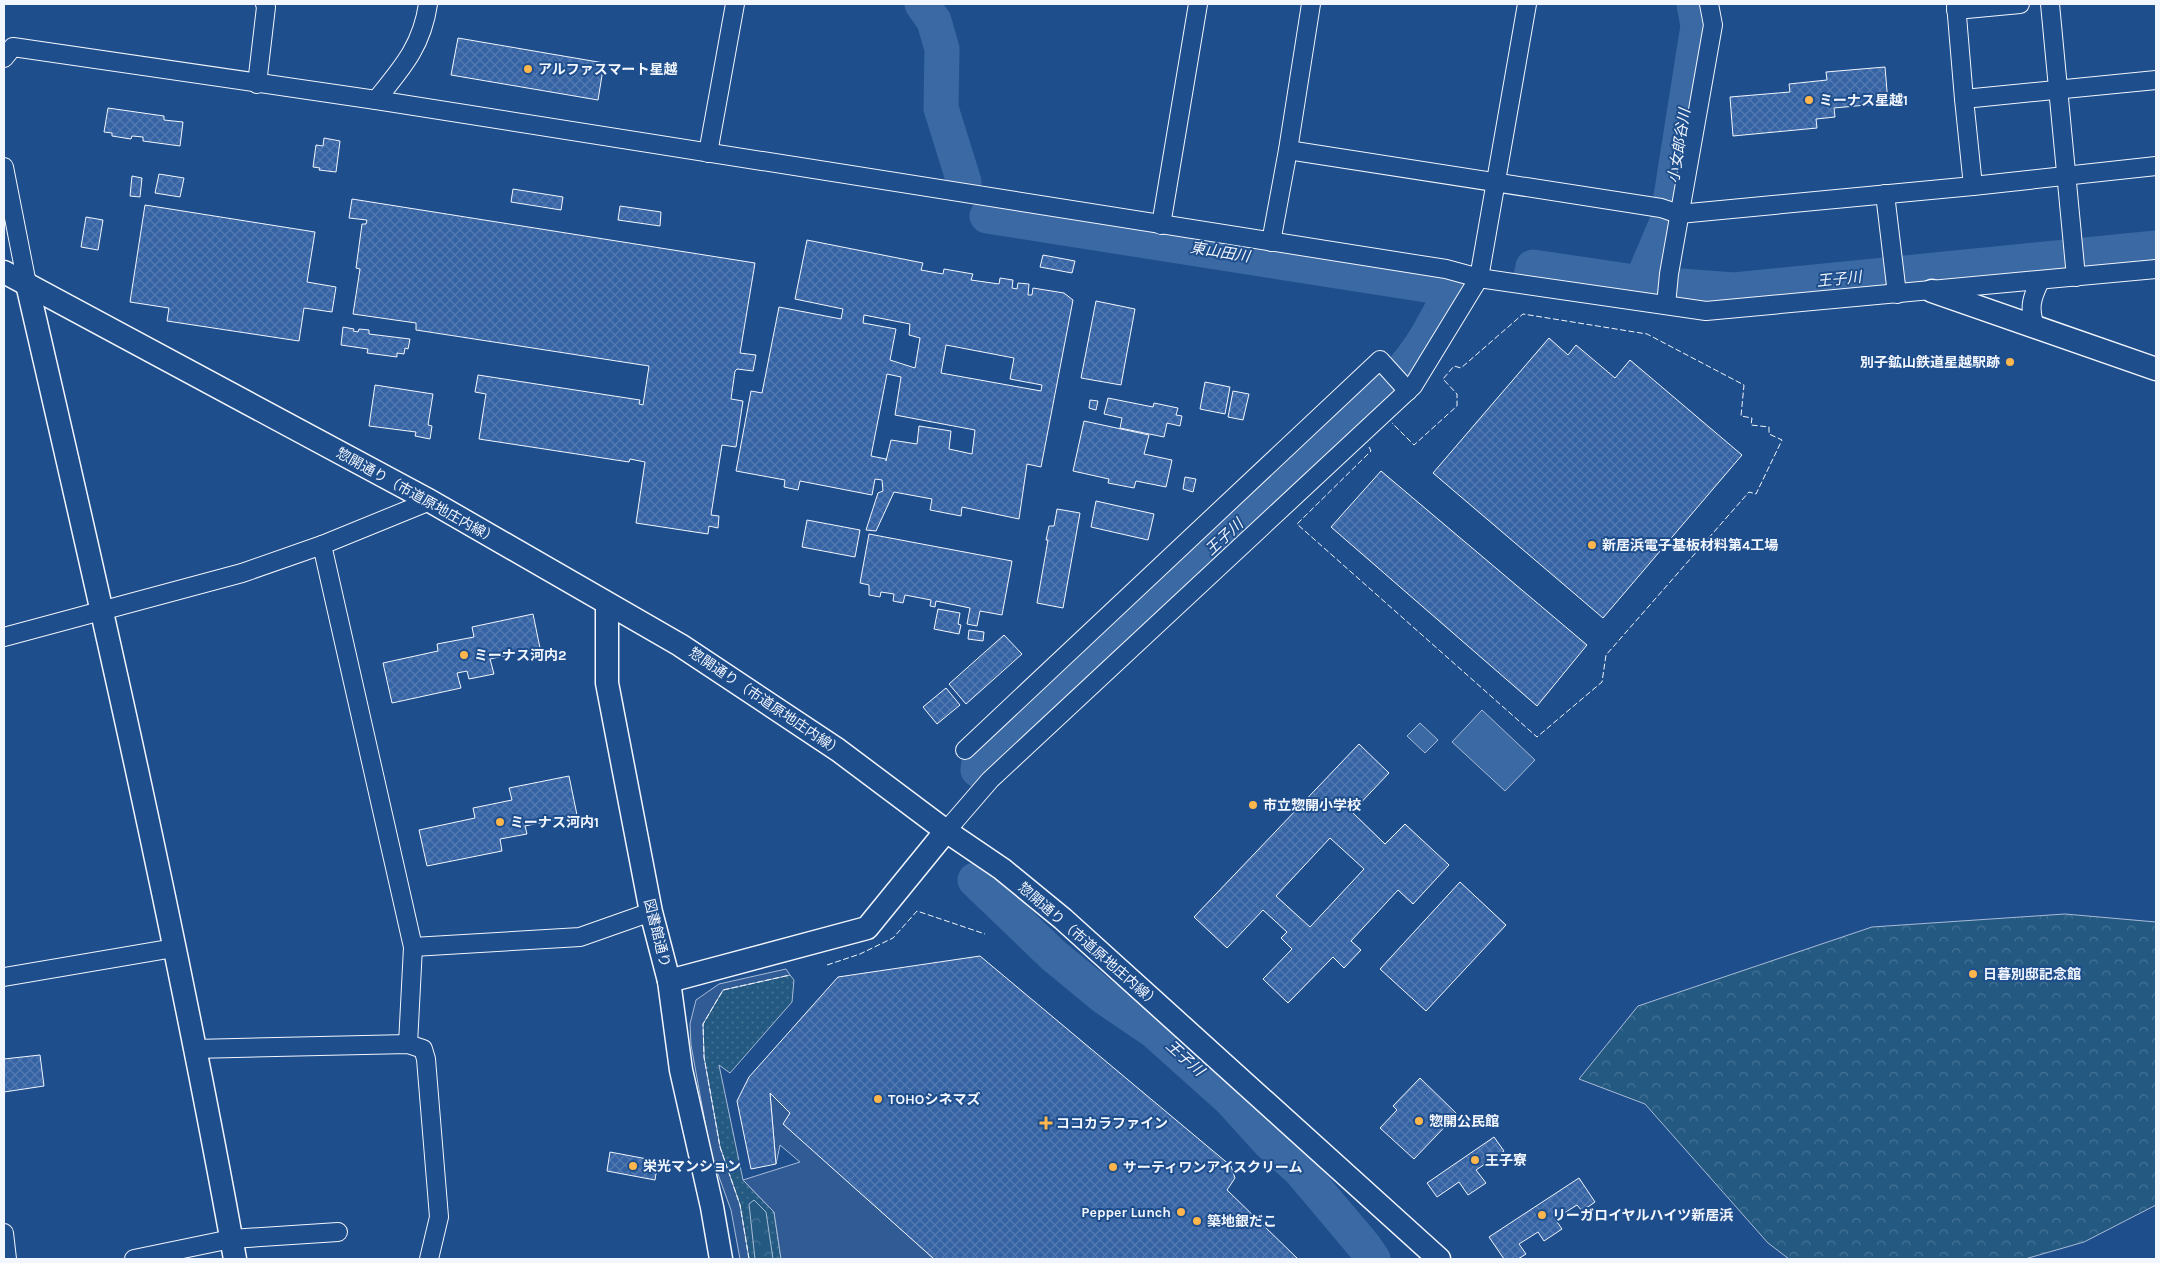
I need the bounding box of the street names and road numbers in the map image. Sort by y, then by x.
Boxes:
street label: 惣開通り（市道原地庄内線） [333,444,501,548]
street label: 惣開通り（市道原地庄内線） [686,644,846,760]
street label: 惣開通り（市道原地庄内線） [1015,879,1163,1011]
street label: 図書館通り [640,897,674,969]

